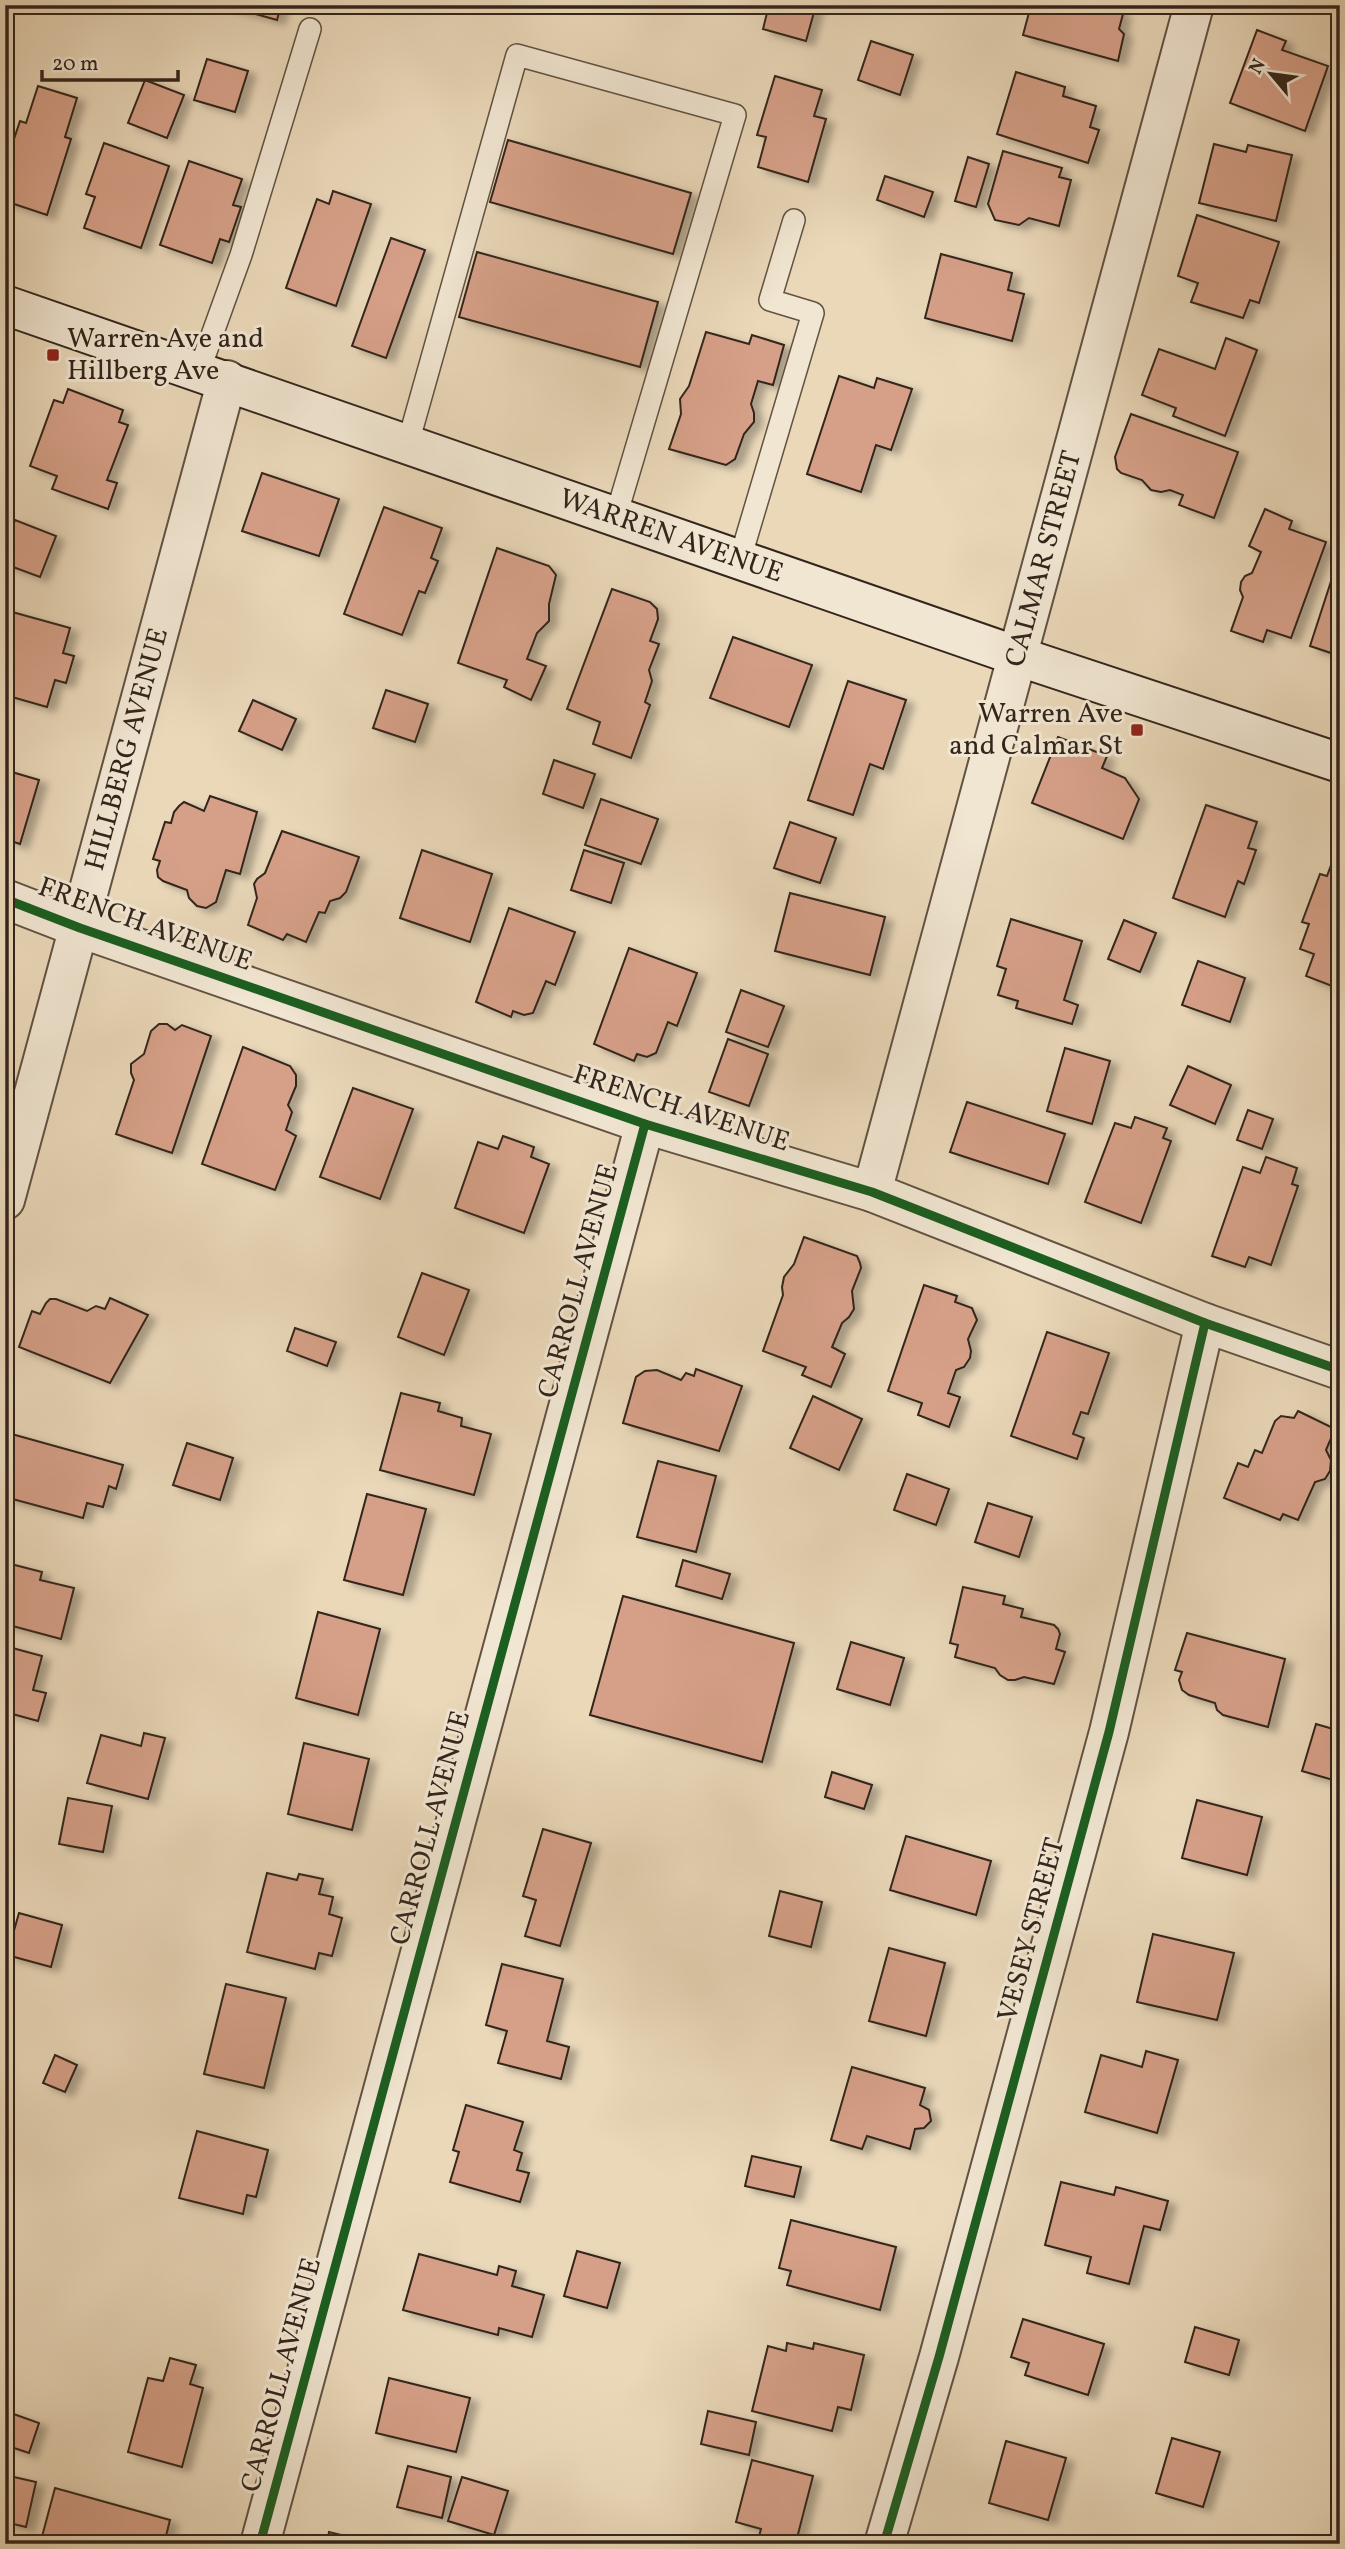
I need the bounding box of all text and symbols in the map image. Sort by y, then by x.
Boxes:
scale bar [42,38,178,82]
north arrow [1236,38,1306,108]
text: 20 m [52,50,98,79]
text: N [1243,54,1273,79]
place label: Warren Ave and Hillberg Ave [67,320,264,391]
marker: Warren Ave and Hillberg Ave [45,347,61,363]
street label: CALMAR STREET [996,446,1092,671]
street label: WARREN AVENUE [554,479,788,593]
street label: HILLBERG AVENUE [76,623,179,875]
place label: Warren Ave and Calmar St [949,695,1123,766]
marker: Warren Ave and Calmar St [1129,722,1145,738]
street label: FRENCH AVENUE [32,868,258,982]
street label: FRENCH AVENUE [568,1056,794,1162]
street label: CARROLL AVENUE [529,1159,629,1403]
street label: CARROLL AVENUE [381,1706,481,1950]
street label: VESEY STREET [989,1834,1075,2026]
street label: CARROLL AVENUE [232,2253,332,2497]

